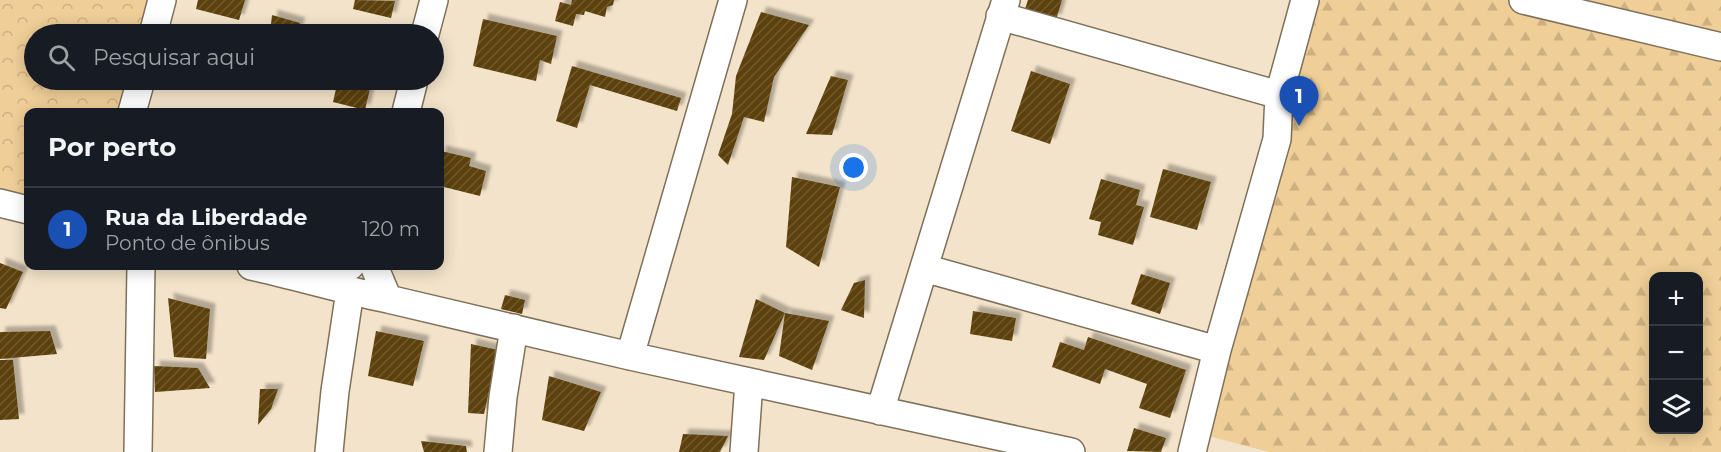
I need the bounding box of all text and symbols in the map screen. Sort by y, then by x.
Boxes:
search box [24,24,444,90]
icon: search [45,41,78,74]
text: Pesquisar aqui [93,44,255,71]
pin: 1 [1280,76,1318,126]
text: Por perto [48,131,176,163]
your location [839,153,868,182]
text: Rua da Liberdade [105,204,307,231]
text: 1 [64,217,71,241]
text: 120 m [362,217,420,241]
text: Ponto de ônibus [105,231,270,255]
map controls [1649,272,1703,434]
button: + [1649,272,1703,326]
button: − [1649,326,1703,380]
button: layers [1649,380,1703,434]

